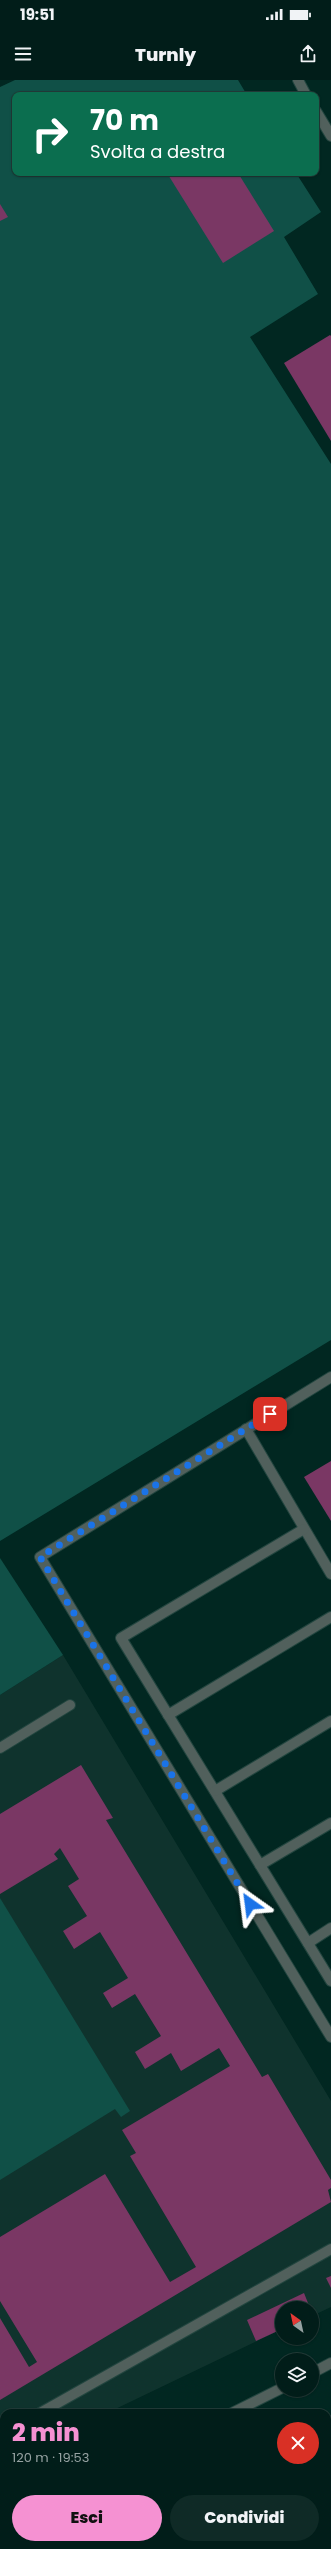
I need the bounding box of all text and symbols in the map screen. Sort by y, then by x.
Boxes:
text: 19:51 [20,4,55,25]
text: Turnly [135,42,196,67]
icon: menu [12,43,34,65]
icon: share [297,43,319,65]
text: 70 m [90,101,159,140]
icon: right [24,108,76,160]
text: Svolta a destra [90,139,225,164]
pin [253,1397,287,1431]
icon: arrive [259,1403,281,1425]
position arrow [229,1883,271,1925]
north arrow [275,2301,319,2345]
map controls [275,2301,319,2397]
button: layers [275,2353,319,2397]
text: 2 min [12,2416,80,2449]
button: close [277,2422,319,2464]
text: 120 m · 19:53 [12,2448,89,2467]
button: Esci [12,2495,162,2541]
button: Condividi [170,2495,319,2541]

